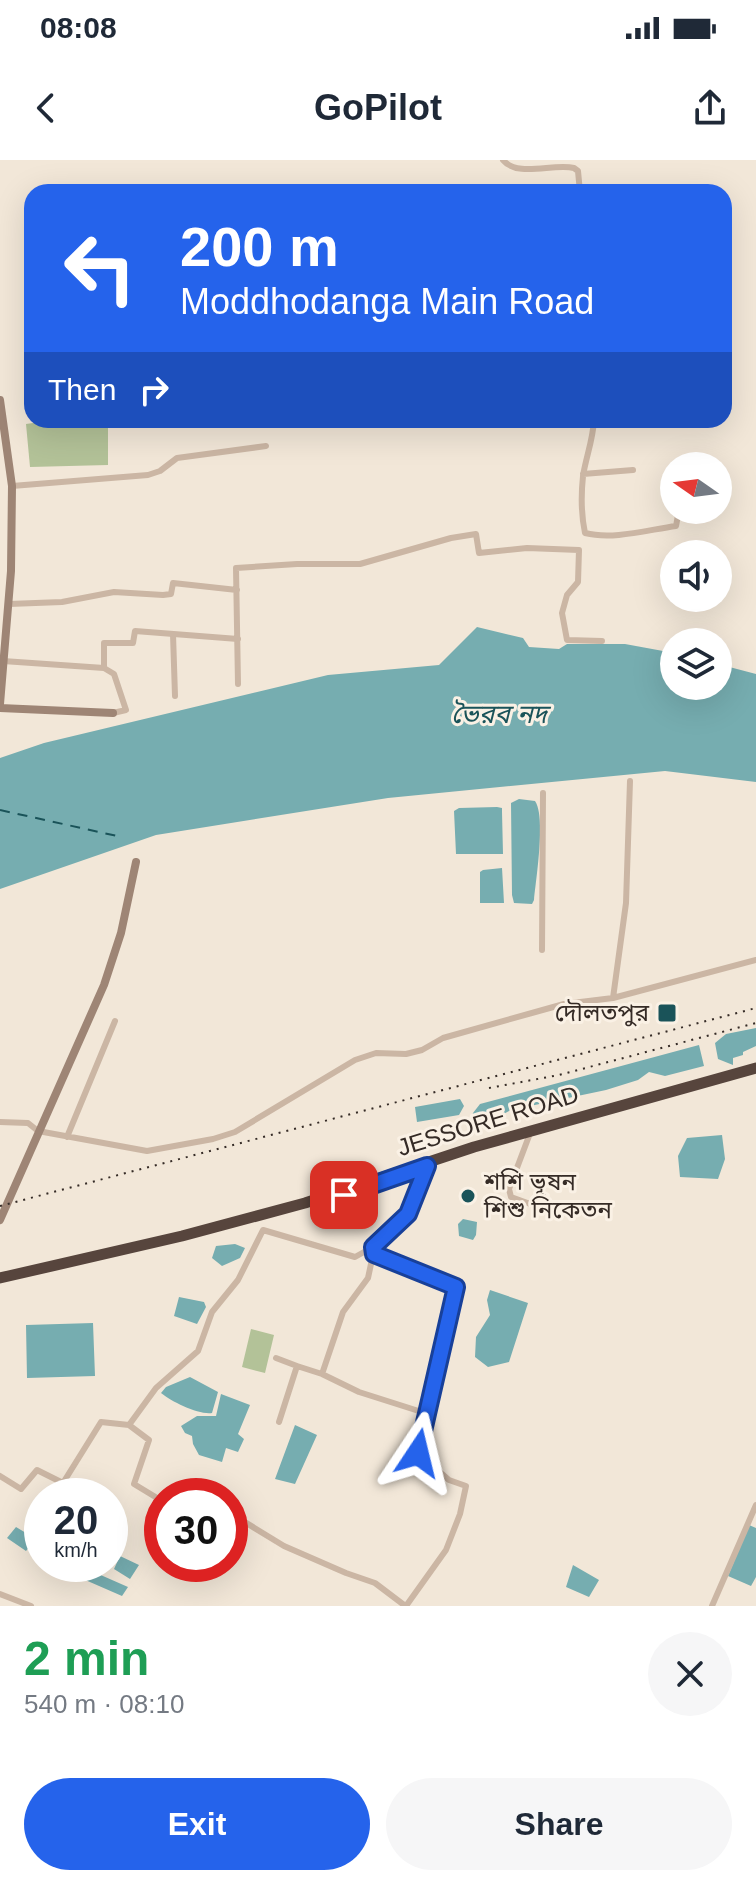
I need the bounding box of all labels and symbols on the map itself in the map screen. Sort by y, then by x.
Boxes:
north arrow [660,452,732,524]
water label: ভৈরব নদ [451,699,552,729]
place label: দৌলতপুর [555,999,650,1027]
marker: দৌলতপুর [656,1002,678,1024]
street label: JESSORE ROAD [394,1080,582,1161]
pin [310,1161,378,1229]
place label: শশি ভূষন শিশু নিকেতন [483,1168,612,1223]
marker: শশি ভূষন শিশু নিকেতন [459,1187,477,1205]
position arrow [376,1411,460,1495]
speed limit sign: 30 [144,1478,248,1582]

